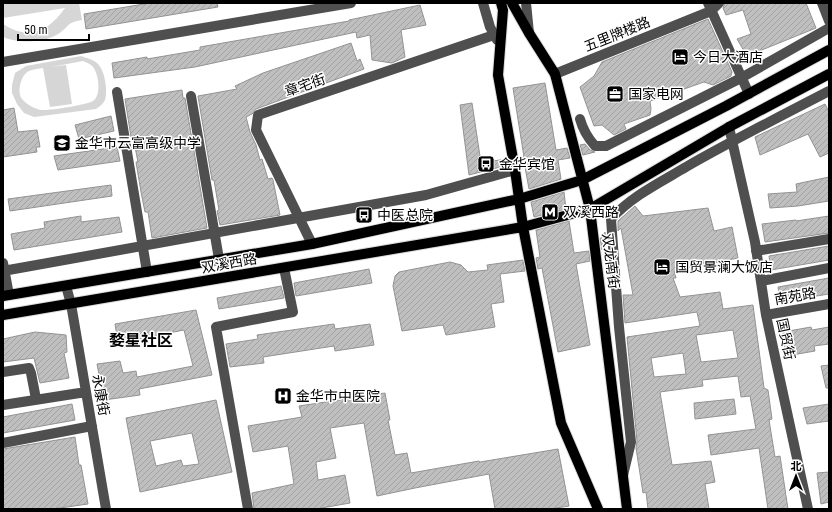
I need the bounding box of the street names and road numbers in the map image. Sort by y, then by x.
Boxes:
street label: 五里牌楼路 [582,13,652,55]
street label: 章宅街 [283,71,327,99]
street label: 双龙南街 [600,232,622,290]
street label: 双溪西路 [200,250,258,276]
street label: 南苑路 [773,284,817,308]
street label: 国贸街 [774,317,798,361]
street label: 永康街 [89,373,113,417]

